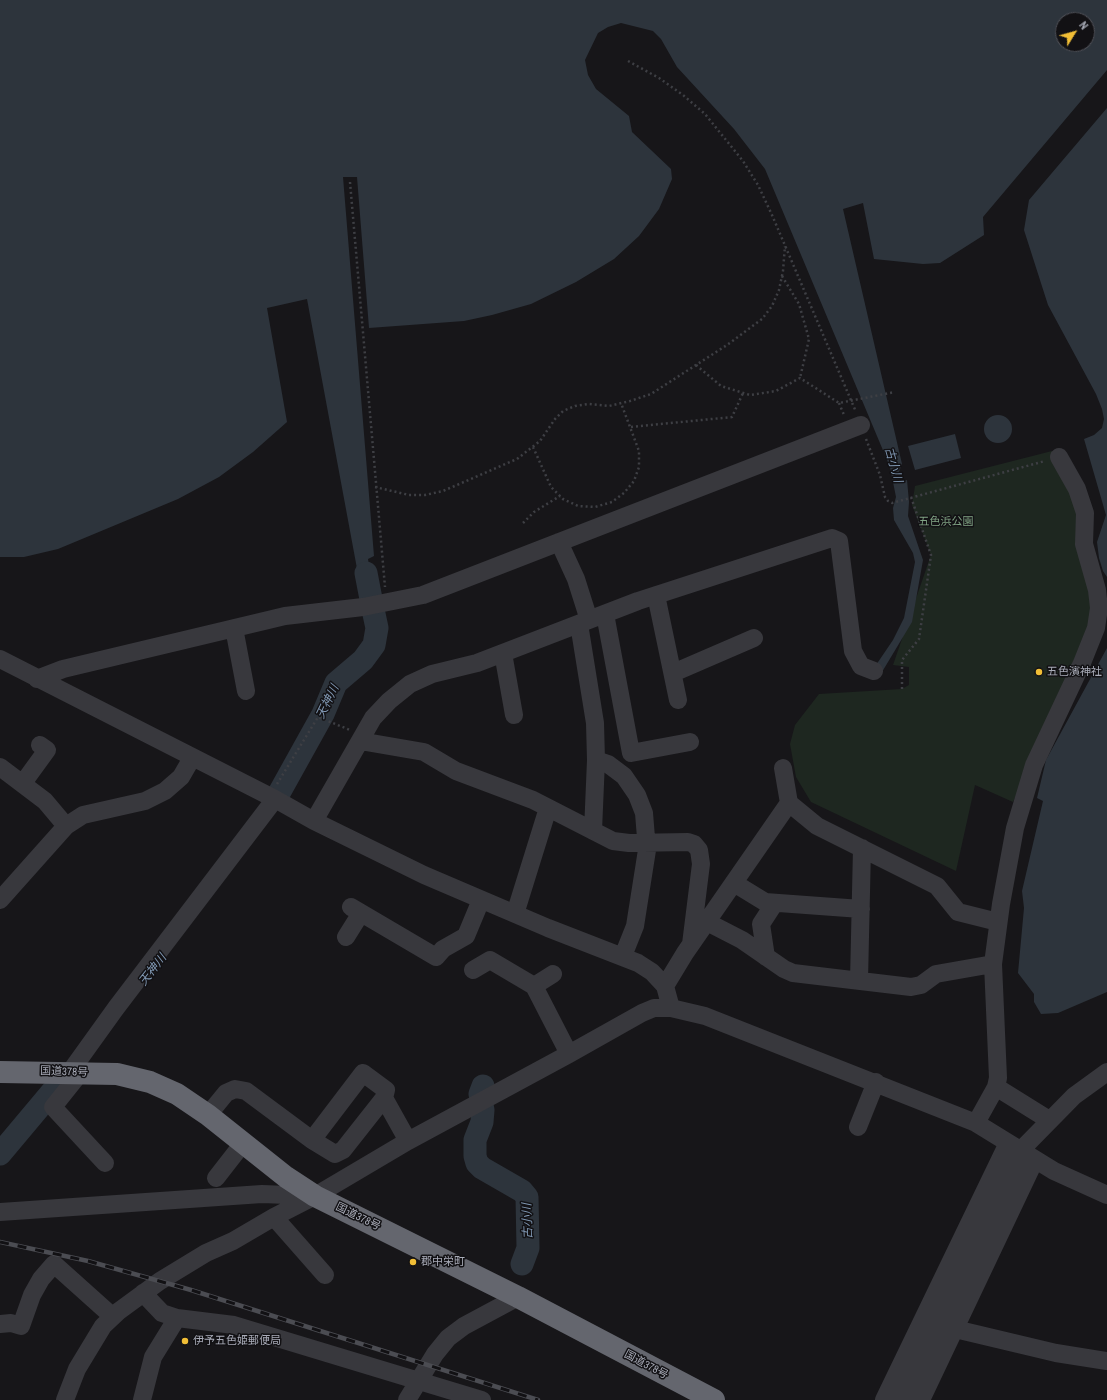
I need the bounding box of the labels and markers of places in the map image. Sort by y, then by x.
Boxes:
place label: 五色濱神社 [1047,665,1102,679]
marker: 五色濱神社 [1034,667,1044,677]
place label: 郡中栄町 [421,1255,465,1269]
marker: 郡中栄町 [408,1257,418,1267]
place label: 伊予五色姫郵便局 [193,1334,281,1348]
marker: 伊予五色姫郵便局 [180,1336,190,1346]

